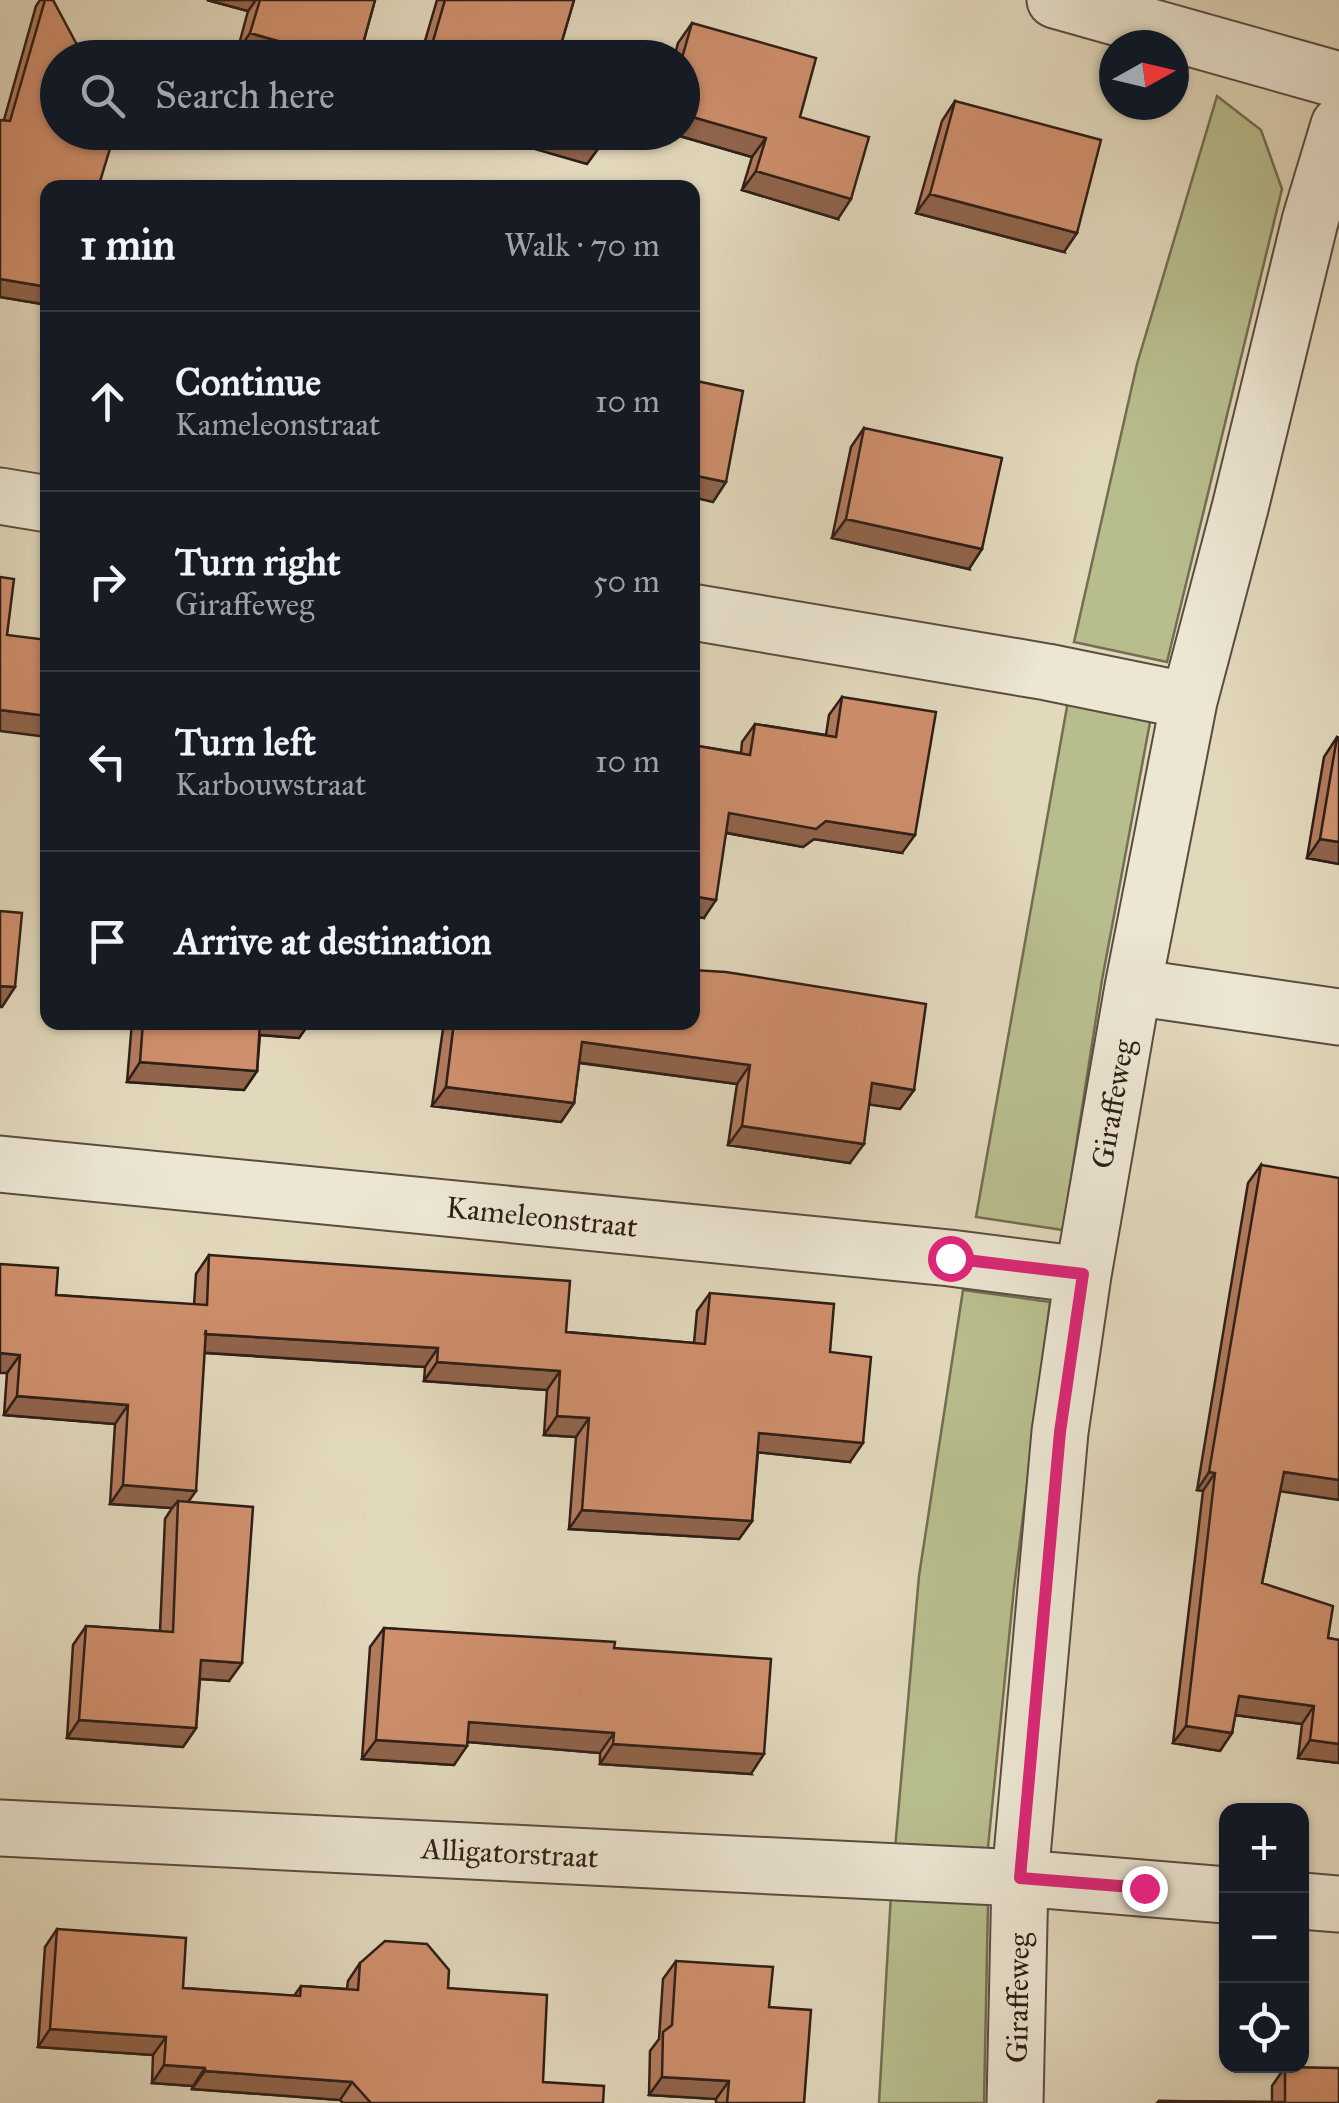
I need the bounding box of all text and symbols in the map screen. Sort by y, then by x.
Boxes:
north arrow [1099,30,1189,120]
search box [40,40,700,150]
icon: search [75,68,130,123]
text: Search here [155,72,335,118]
text: 1 min [80,219,175,271]
text: Walk · 70 m [504,226,660,265]
text: Continue [175,359,321,405]
icon: ahead [80,374,135,429]
text: 10 m [595,382,660,421]
text: Kameleonstraat [175,405,380,444]
text: Turn right [175,539,341,585]
icon: right [80,554,135,609]
text: 50 m [593,562,660,601]
text: Giraffeweg [175,585,314,624]
text: Turn left [175,719,316,765]
icon: left [80,734,135,789]
text: 10 m [595,742,660,781]
text: Karbouwstraat [175,765,366,804]
icon: arrive [80,914,135,969]
text: Arrive at destination [175,918,492,964]
street label: Giraffeweg [1084,1036,1142,1171]
street label: Kameleonstraat [444,1189,640,1245]
route start [928,1236,974,1282]
map controls [1219,1803,1309,2073]
button: + [1219,1803,1309,1893]
street label: Alligatorstraat [419,1830,600,1876]
route end [1122,1866,1168,1912]
button: − [1219,1893,1309,1983]
street label: Giraffeweg [999,1931,1037,2063]
button: locate [1219,1983,1309,2073]

